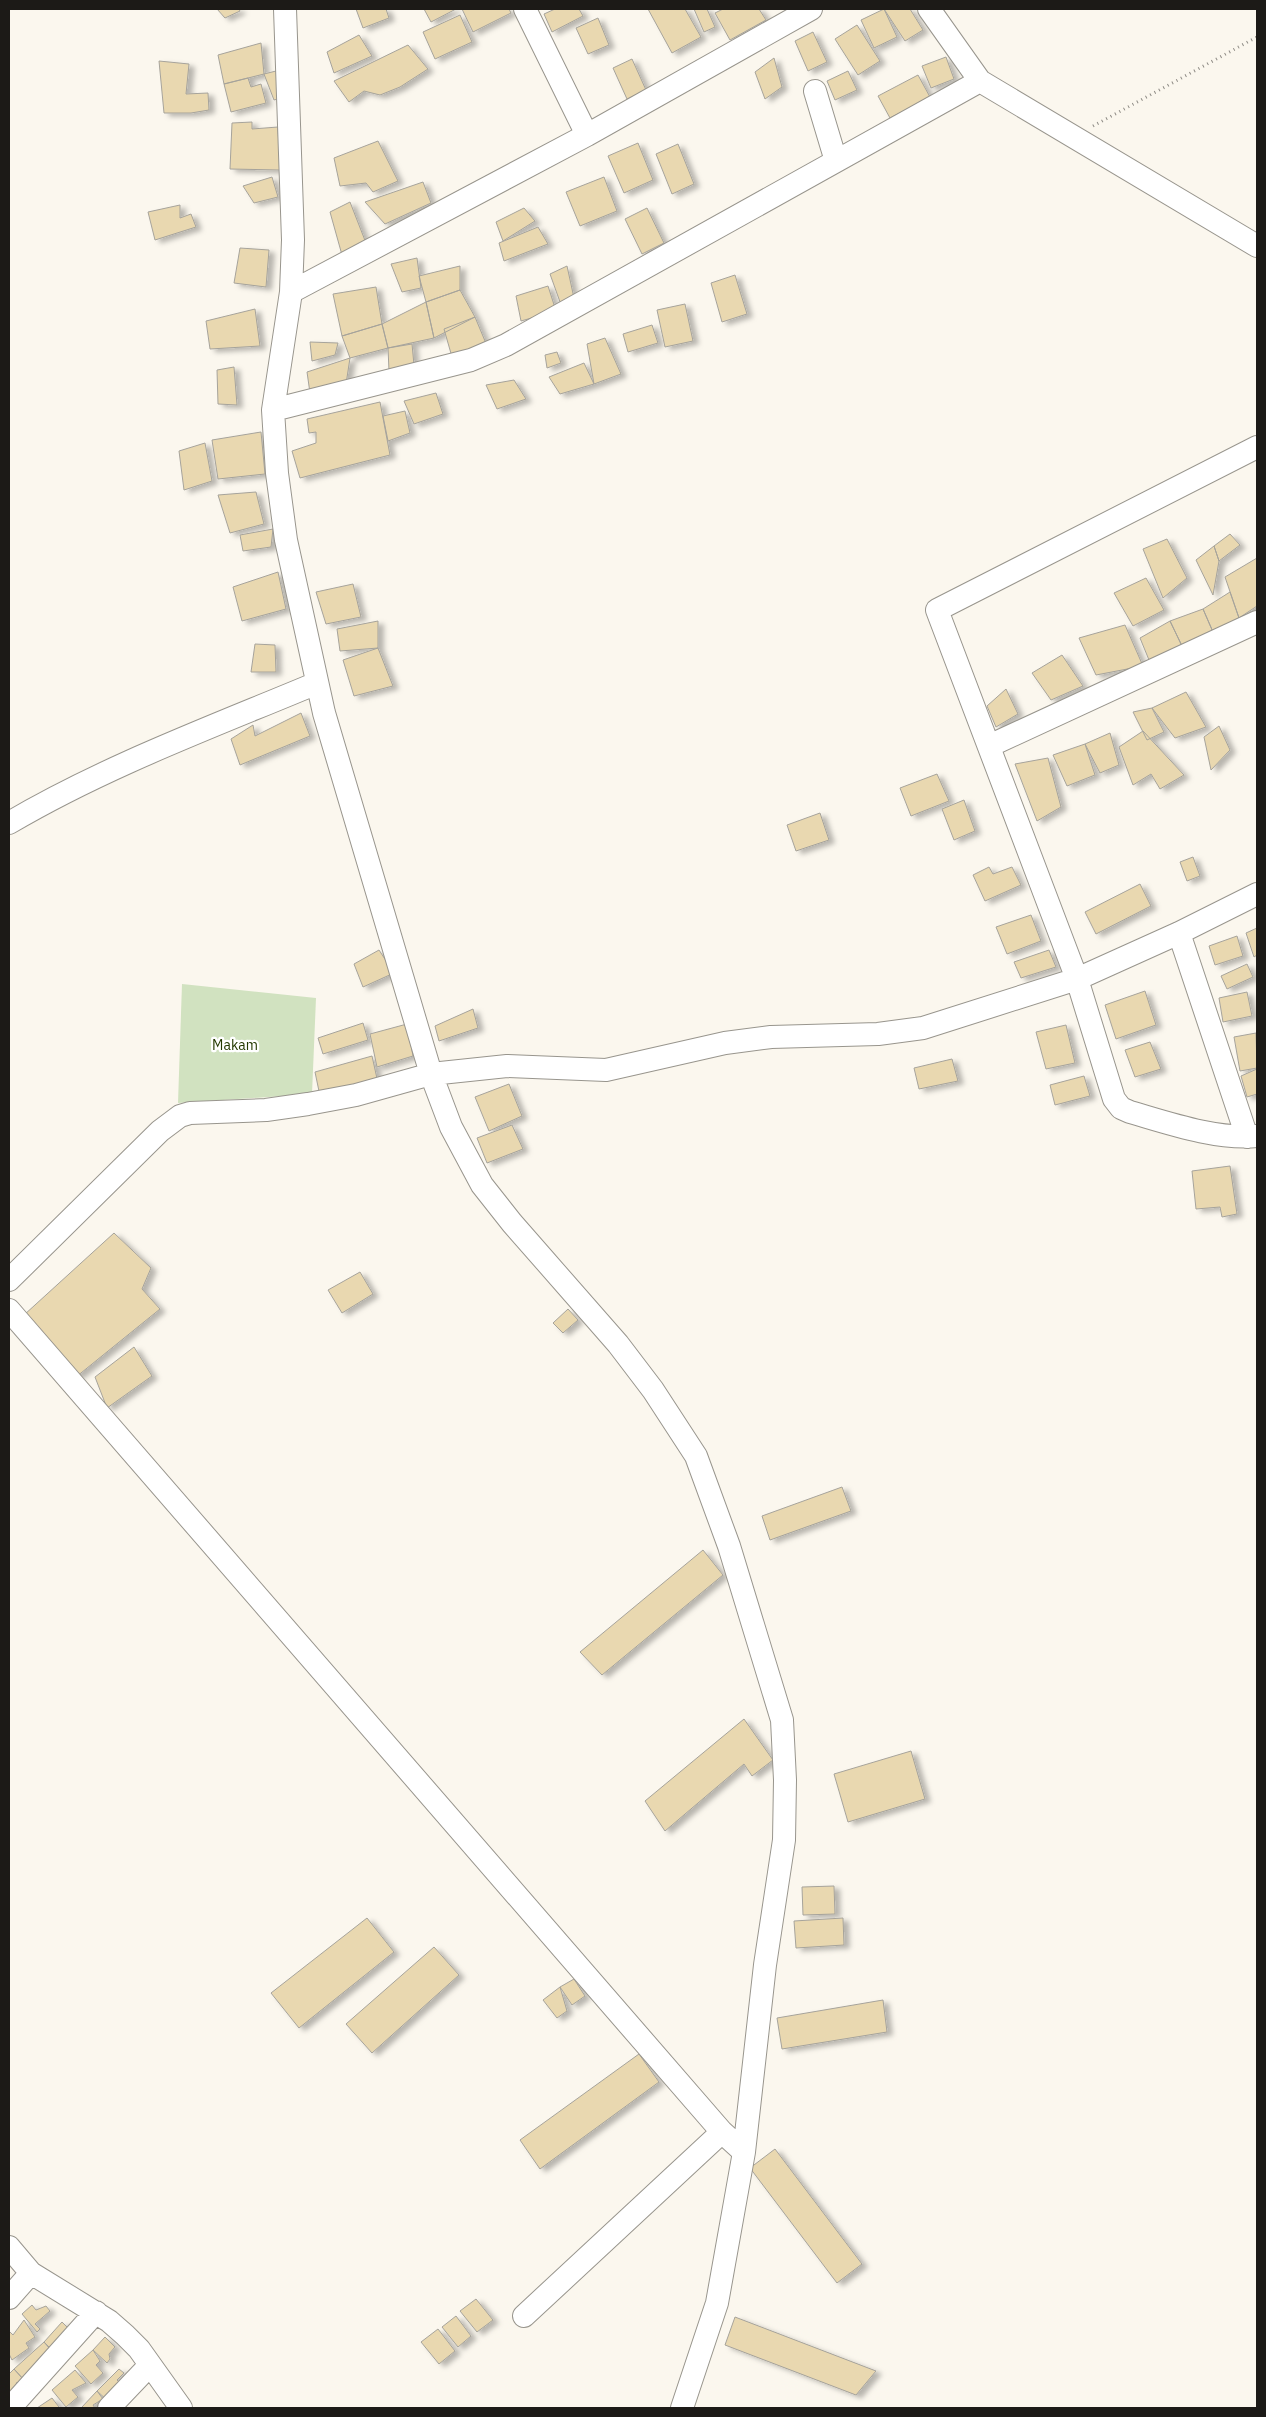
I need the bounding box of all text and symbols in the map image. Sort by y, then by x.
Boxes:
park label: Makam [212,1036,258,1054]

